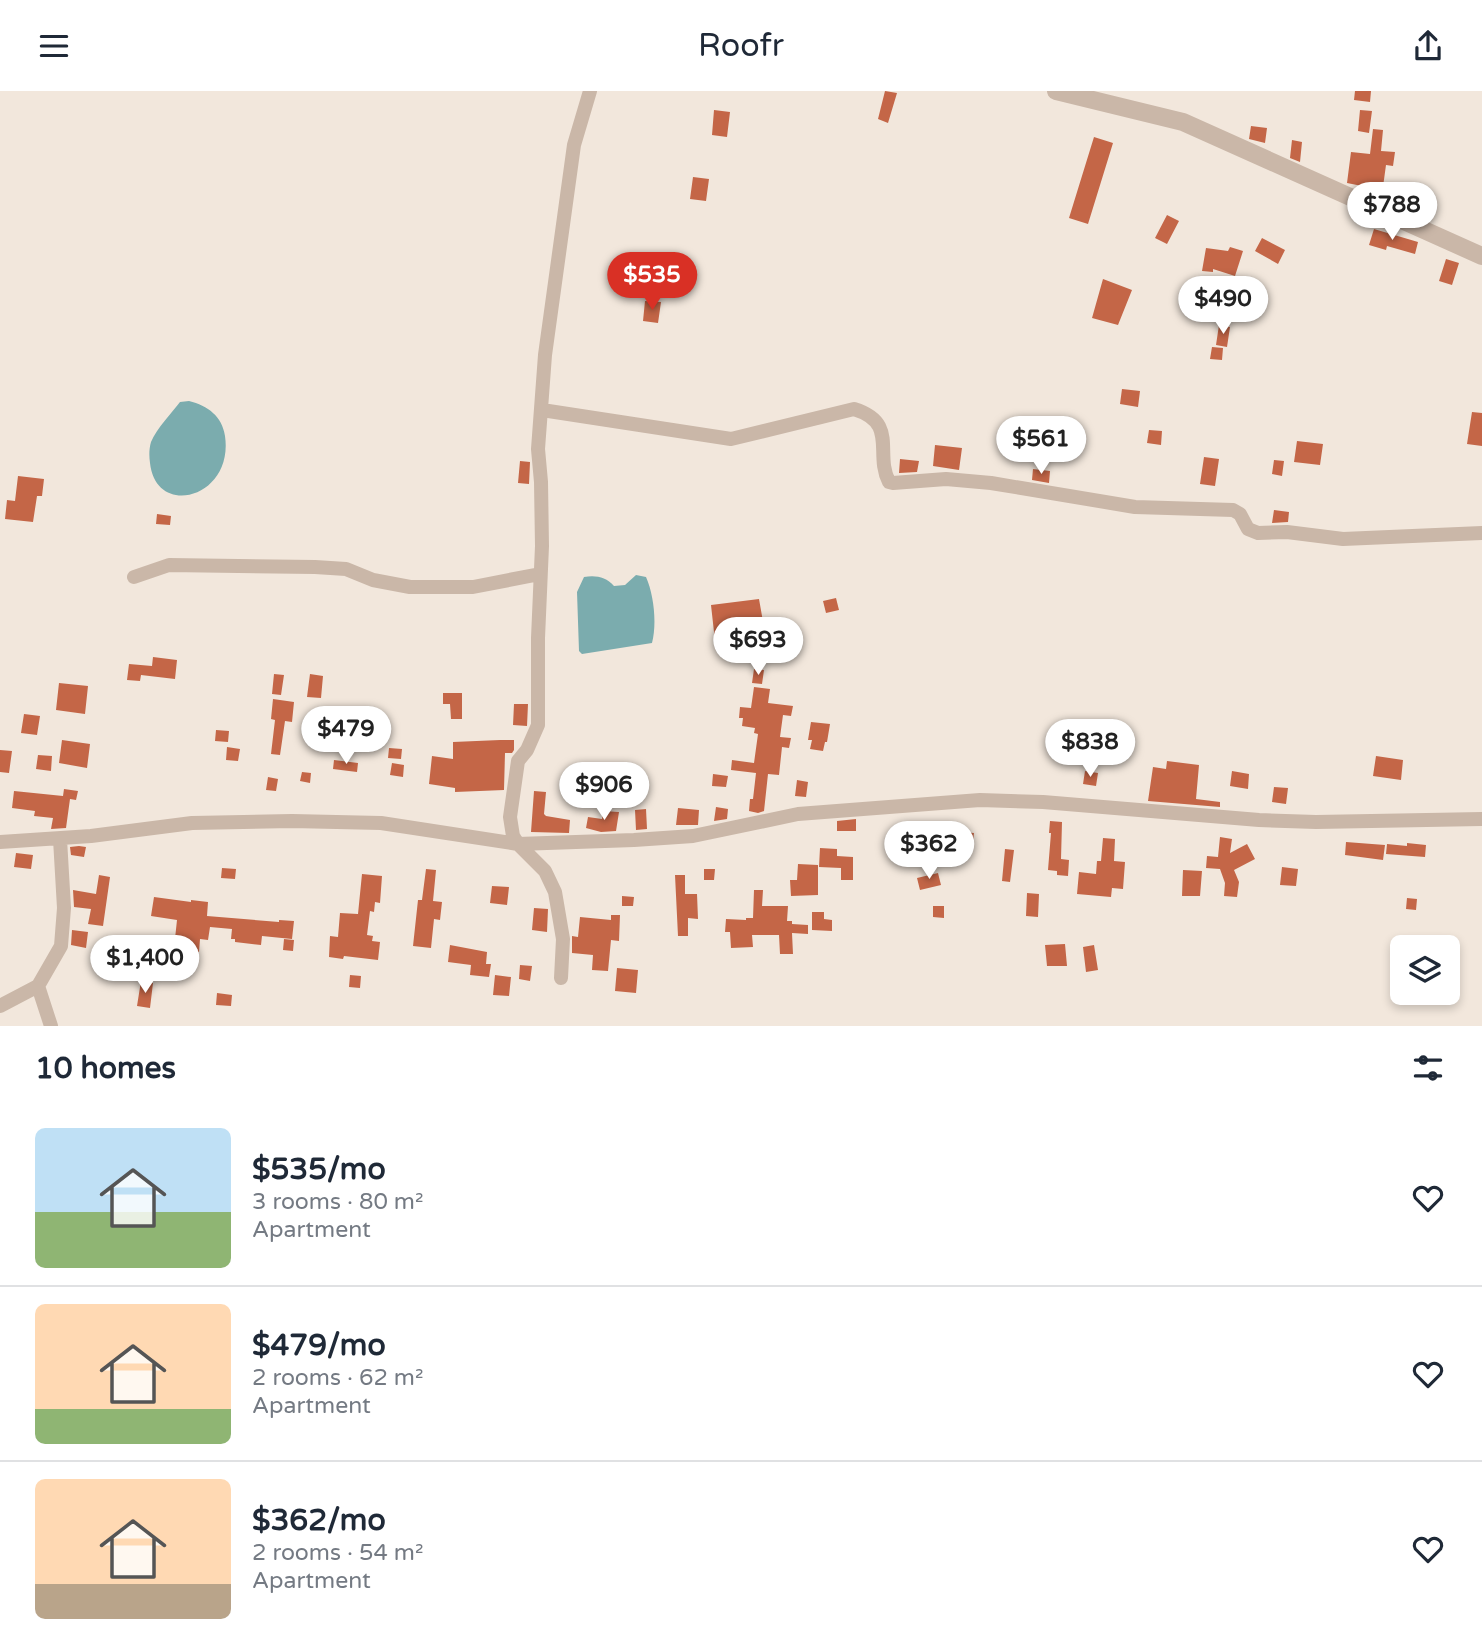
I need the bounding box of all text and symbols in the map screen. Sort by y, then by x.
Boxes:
icon: menu [35,27,73,65]
text: Roofr [698,27,784,65]
icon: share [1409,27,1447,65]
pin: $788 [1351,183,1433,242]
text: $788 [1363,191,1421,219]
pin: $535 [611,253,693,312]
text: $535 [623,261,681,289]
pin: $490 [1182,277,1264,336]
text: $490 [1194,285,1252,313]
pin: $561 [1000,417,1082,476]
text: $561 [1012,425,1070,453]
pin: $693 [717,617,799,677]
text: $693 [729,626,787,654]
pin: $479 [305,707,387,766]
text: $479 [317,715,375,743]
pin: $838 [1049,719,1131,779]
text: $838 [1061,728,1119,756]
pin: $906 [563,763,645,822]
text: $906 [575,771,633,799]
pin: $362 [888,821,970,881]
text: $362 [900,830,958,858]
pin: $1,400 [88,935,202,995]
map controls [1390,935,1460,1005]
button: layers [1390,935,1460,1005]
text: $1,400 [106,944,184,972]
icon: filters [1409,1049,1447,1087]
text: 10 homes [35,1050,176,1087]
text: $535/mo [252,1151,386,1188]
icon: home [91,1156,175,1240]
icon: heart [1409,1179,1447,1217]
text: 3 rooms · 80 m² [252,1188,423,1216]
text: Apartment [252,1216,371,1244]
text: $479/mo [252,1327,386,1364]
icon: home [91,1332,175,1416]
icon: heart [1409,1355,1447,1393]
text: 2 rooms · 62 m² [252,1364,423,1392]
text: Apartment [252,1392,371,1420]
text: $362/mo [252,1502,386,1539]
icon: home [91,1507,175,1591]
icon: heart [1409,1530,1447,1568]
text: 2 rooms · 54 m² [252,1539,423,1567]
text: Apartment [252,1567,371,1595]

